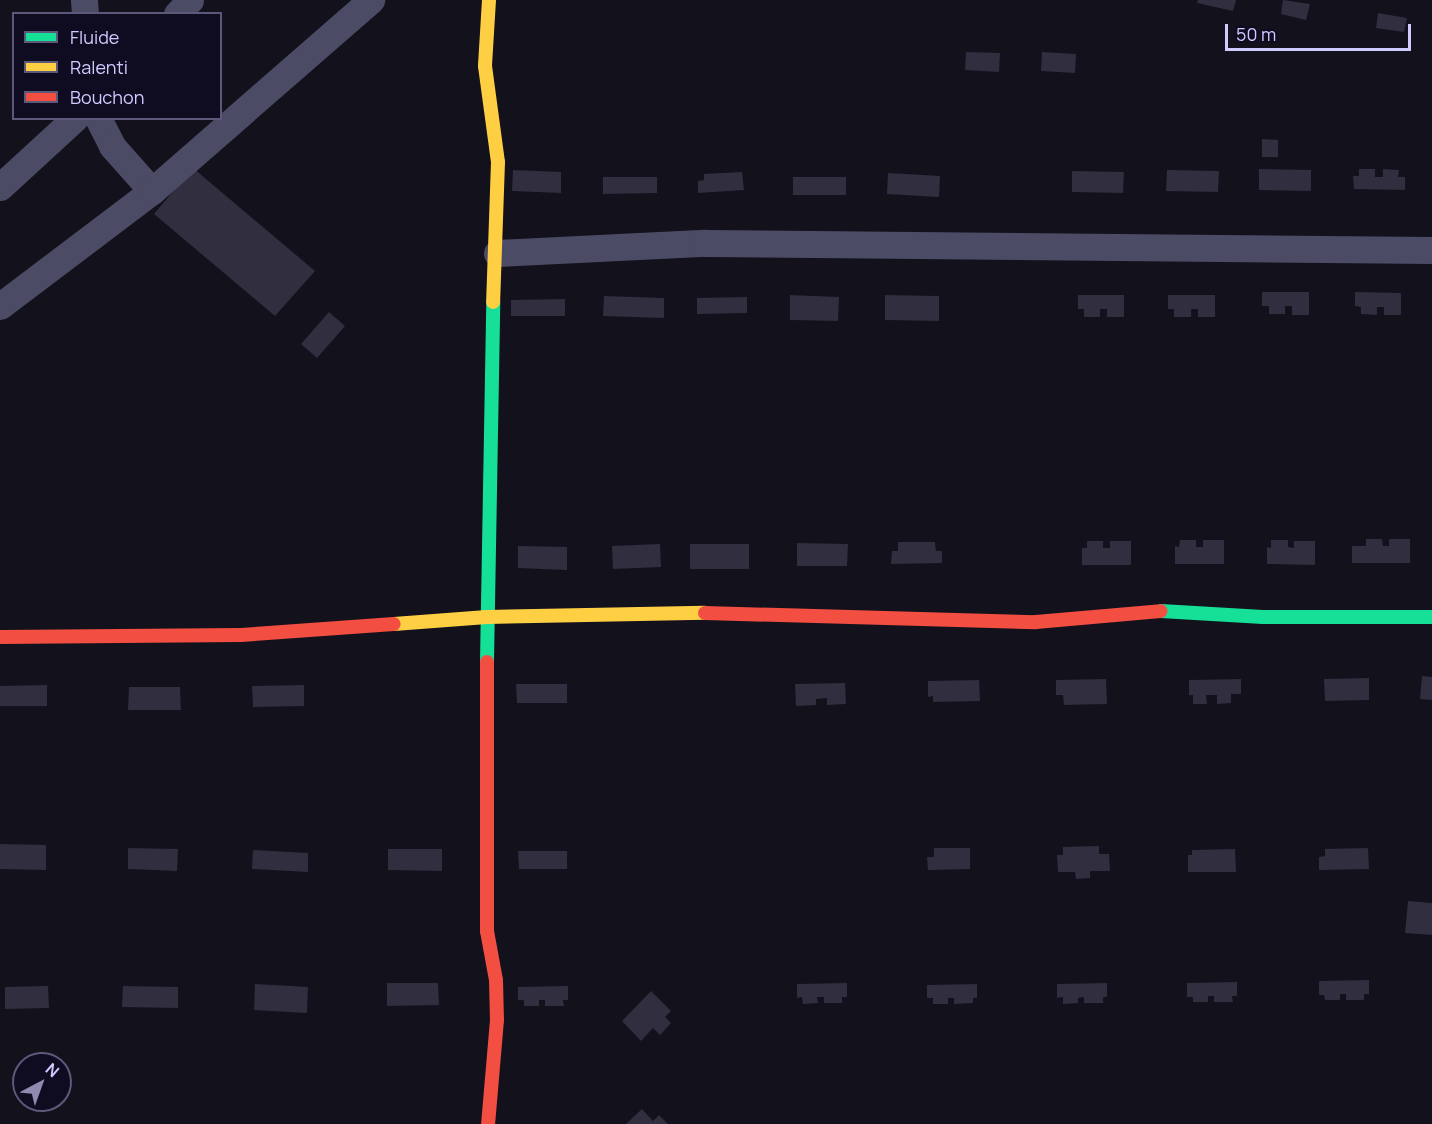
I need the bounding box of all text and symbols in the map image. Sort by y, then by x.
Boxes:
legend [12,12,222,120]
scale bar [1228,12,1414,50]
text: 50 m [1236,22,1276,46]
text: Fluide [70,25,119,49]
text: Ralenti [70,55,128,79]
text: Bouchon [70,85,144,109]
north arrow [12,1052,72,1112]
text: N [41,1058,64,1082]

